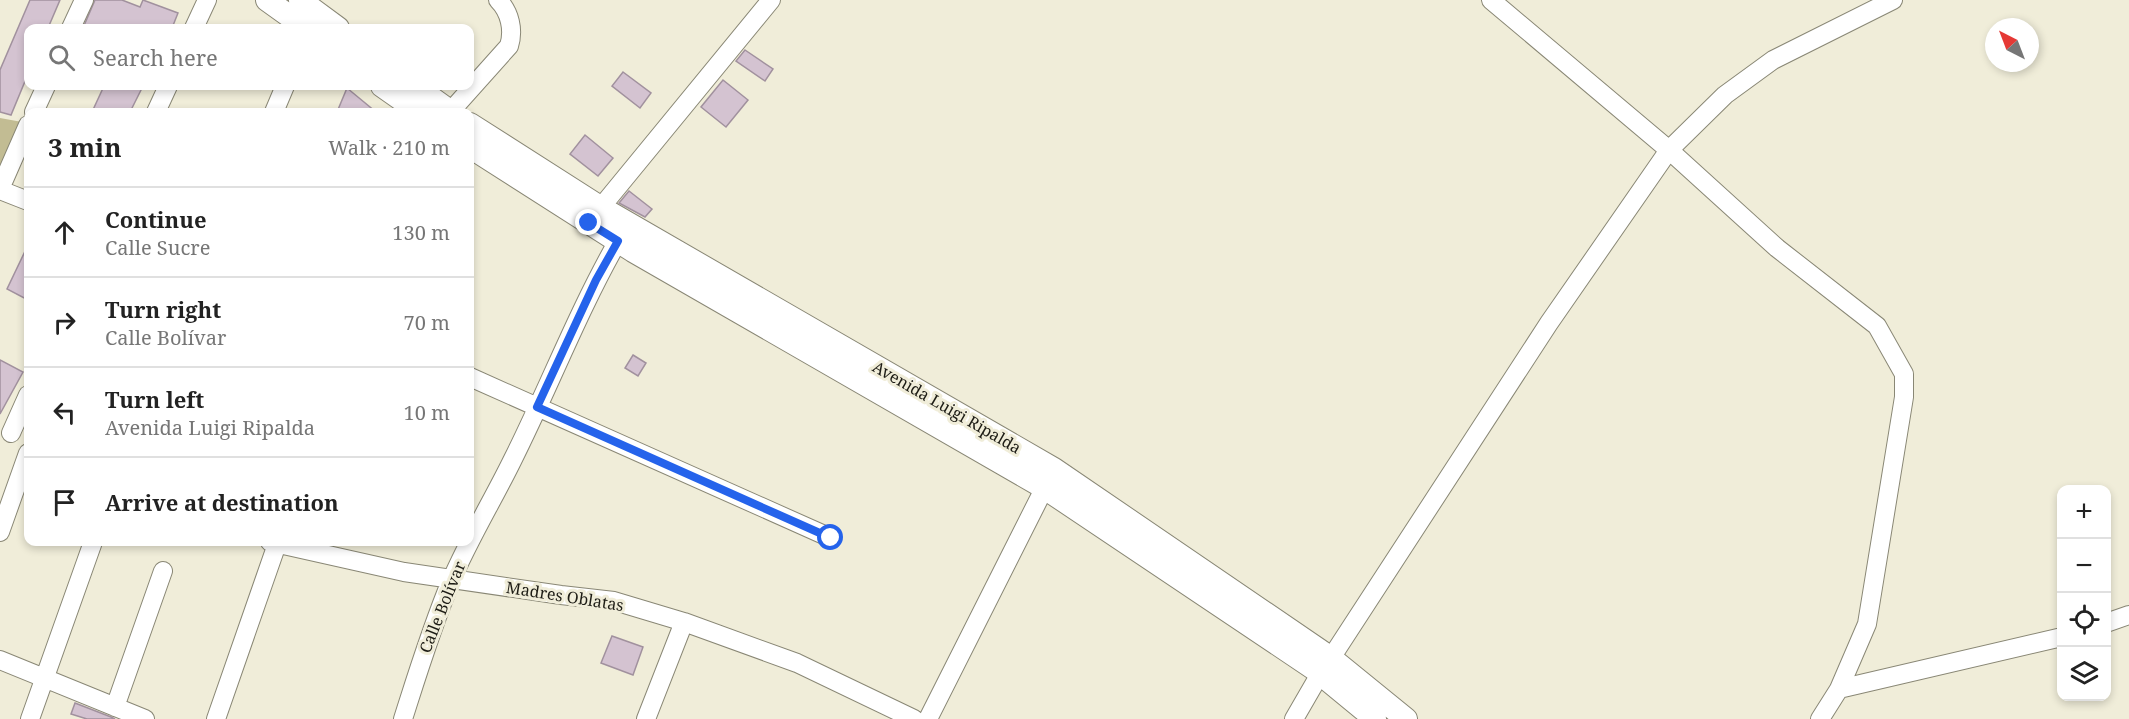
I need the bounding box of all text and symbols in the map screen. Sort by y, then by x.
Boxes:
north arrow [1985,18,2039,72]
search box [24,24,474,90]
icon: search [45,41,78,74]
text: Search here [93,42,218,72]
text: 3 min [48,129,122,165]
text: Walk · 210 m [328,134,450,161]
text: Continue [105,204,207,234]
route end [575,209,601,235]
icon: ahead [48,216,81,249]
text: 130 m [392,219,450,246]
text: Calle Sucre [105,234,210,261]
text: Turn right [105,294,221,324]
icon: right [48,306,81,339]
text: 70 m [404,309,450,336]
text: Calle Bolívar [105,324,226,351]
street label: Avenida Luigi Ripalda [869,355,1025,459]
text: Turn left [105,384,204,414]
icon: left [48,396,81,429]
text: 10 m [404,399,450,426]
text: Avenida Luigi Ripalda [105,414,315,441]
map controls [2057,485,2111,701]
button: + [2057,485,2111,539]
icon: arrive [48,486,81,519]
text: Arrive at destination [105,487,339,517]
route start [817,524,843,550]
button: − [2057,539,2111,593]
street label: Calle Bolívar [414,557,471,656]
street label: Madres Oblatas [505,576,625,616]
button: locate [2057,593,2111,647]
button: layers [2057,647,2111,701]

